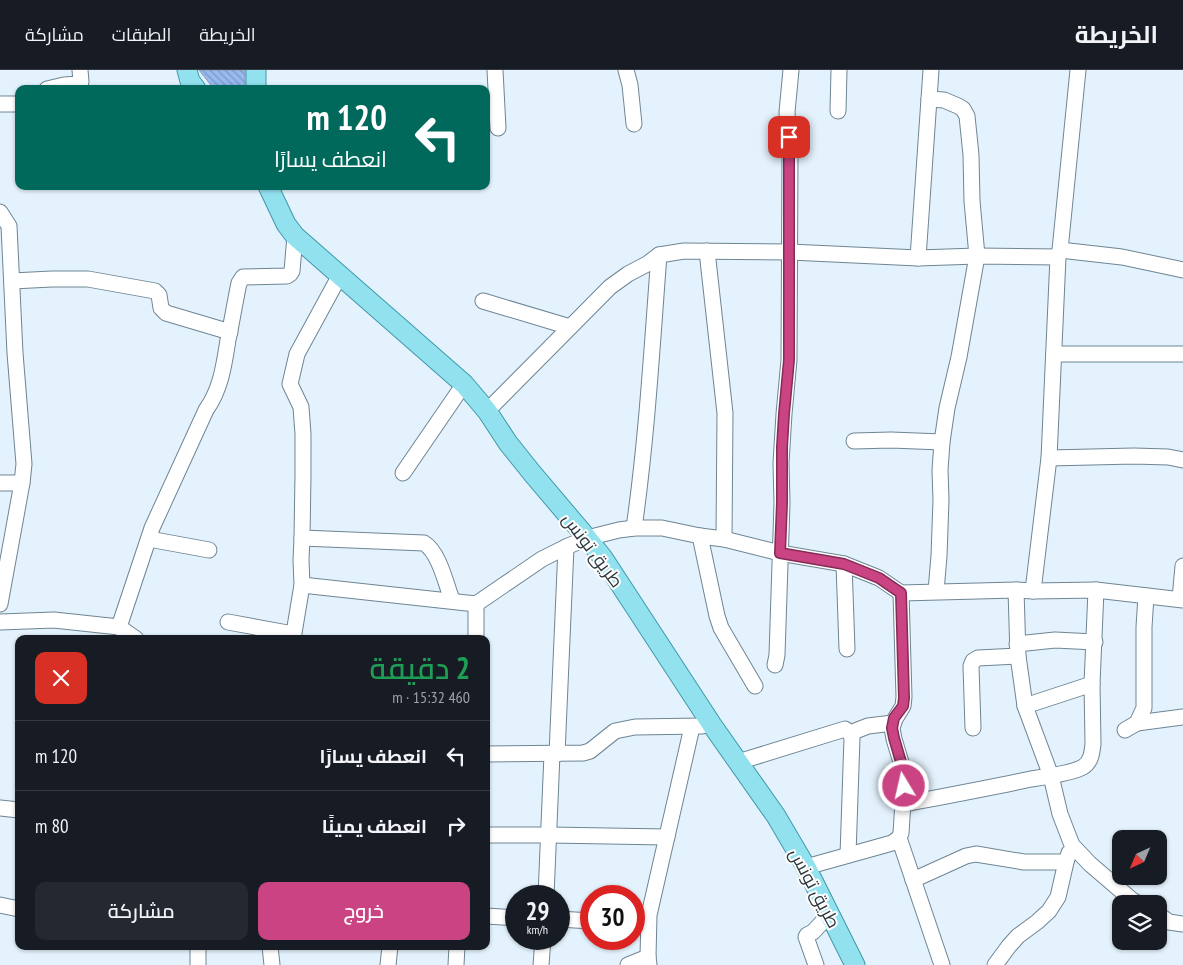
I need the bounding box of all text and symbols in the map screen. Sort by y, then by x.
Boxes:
text: الخريطة [1075,19,1158,50]
text: مشاركة [25,23,84,46]
text: الطبقات [112,23,171,46]
text: الخريطة [199,23,256,46]
text: 120 m [306,94,387,140]
icon: left [405,105,470,170]
pin [768,116,810,158]
icon: arrive [775,123,803,151]
text: انعطف يسارًا [274,145,387,173]
street label: طريق تونس [557,508,628,592]
text: 2 دقيقة [370,648,470,687]
button: close [35,652,87,704]
text: 460 m · 15:32 [392,687,470,707]
icon: left [442,742,470,770]
text: 120 m [35,744,77,768]
text: انعطف يسارًا [319,744,427,768]
position arrow [877,759,929,811]
icon: right [442,812,470,840]
text: 80 m [35,814,69,838]
text: انعطف يمينًا [322,814,427,838]
north arrow [1112,830,1168,885]
map controls [1112,830,1167,950]
street label: طريق تونس [783,844,846,932]
button: مشاركة [35,882,248,940]
button: خروج [258,882,470,940]
speed limit sign: 30 [580,885,645,950]
text: 29 [526,895,549,927]
button: layers [1112,895,1167,950]
text: km/h [527,922,548,937]

